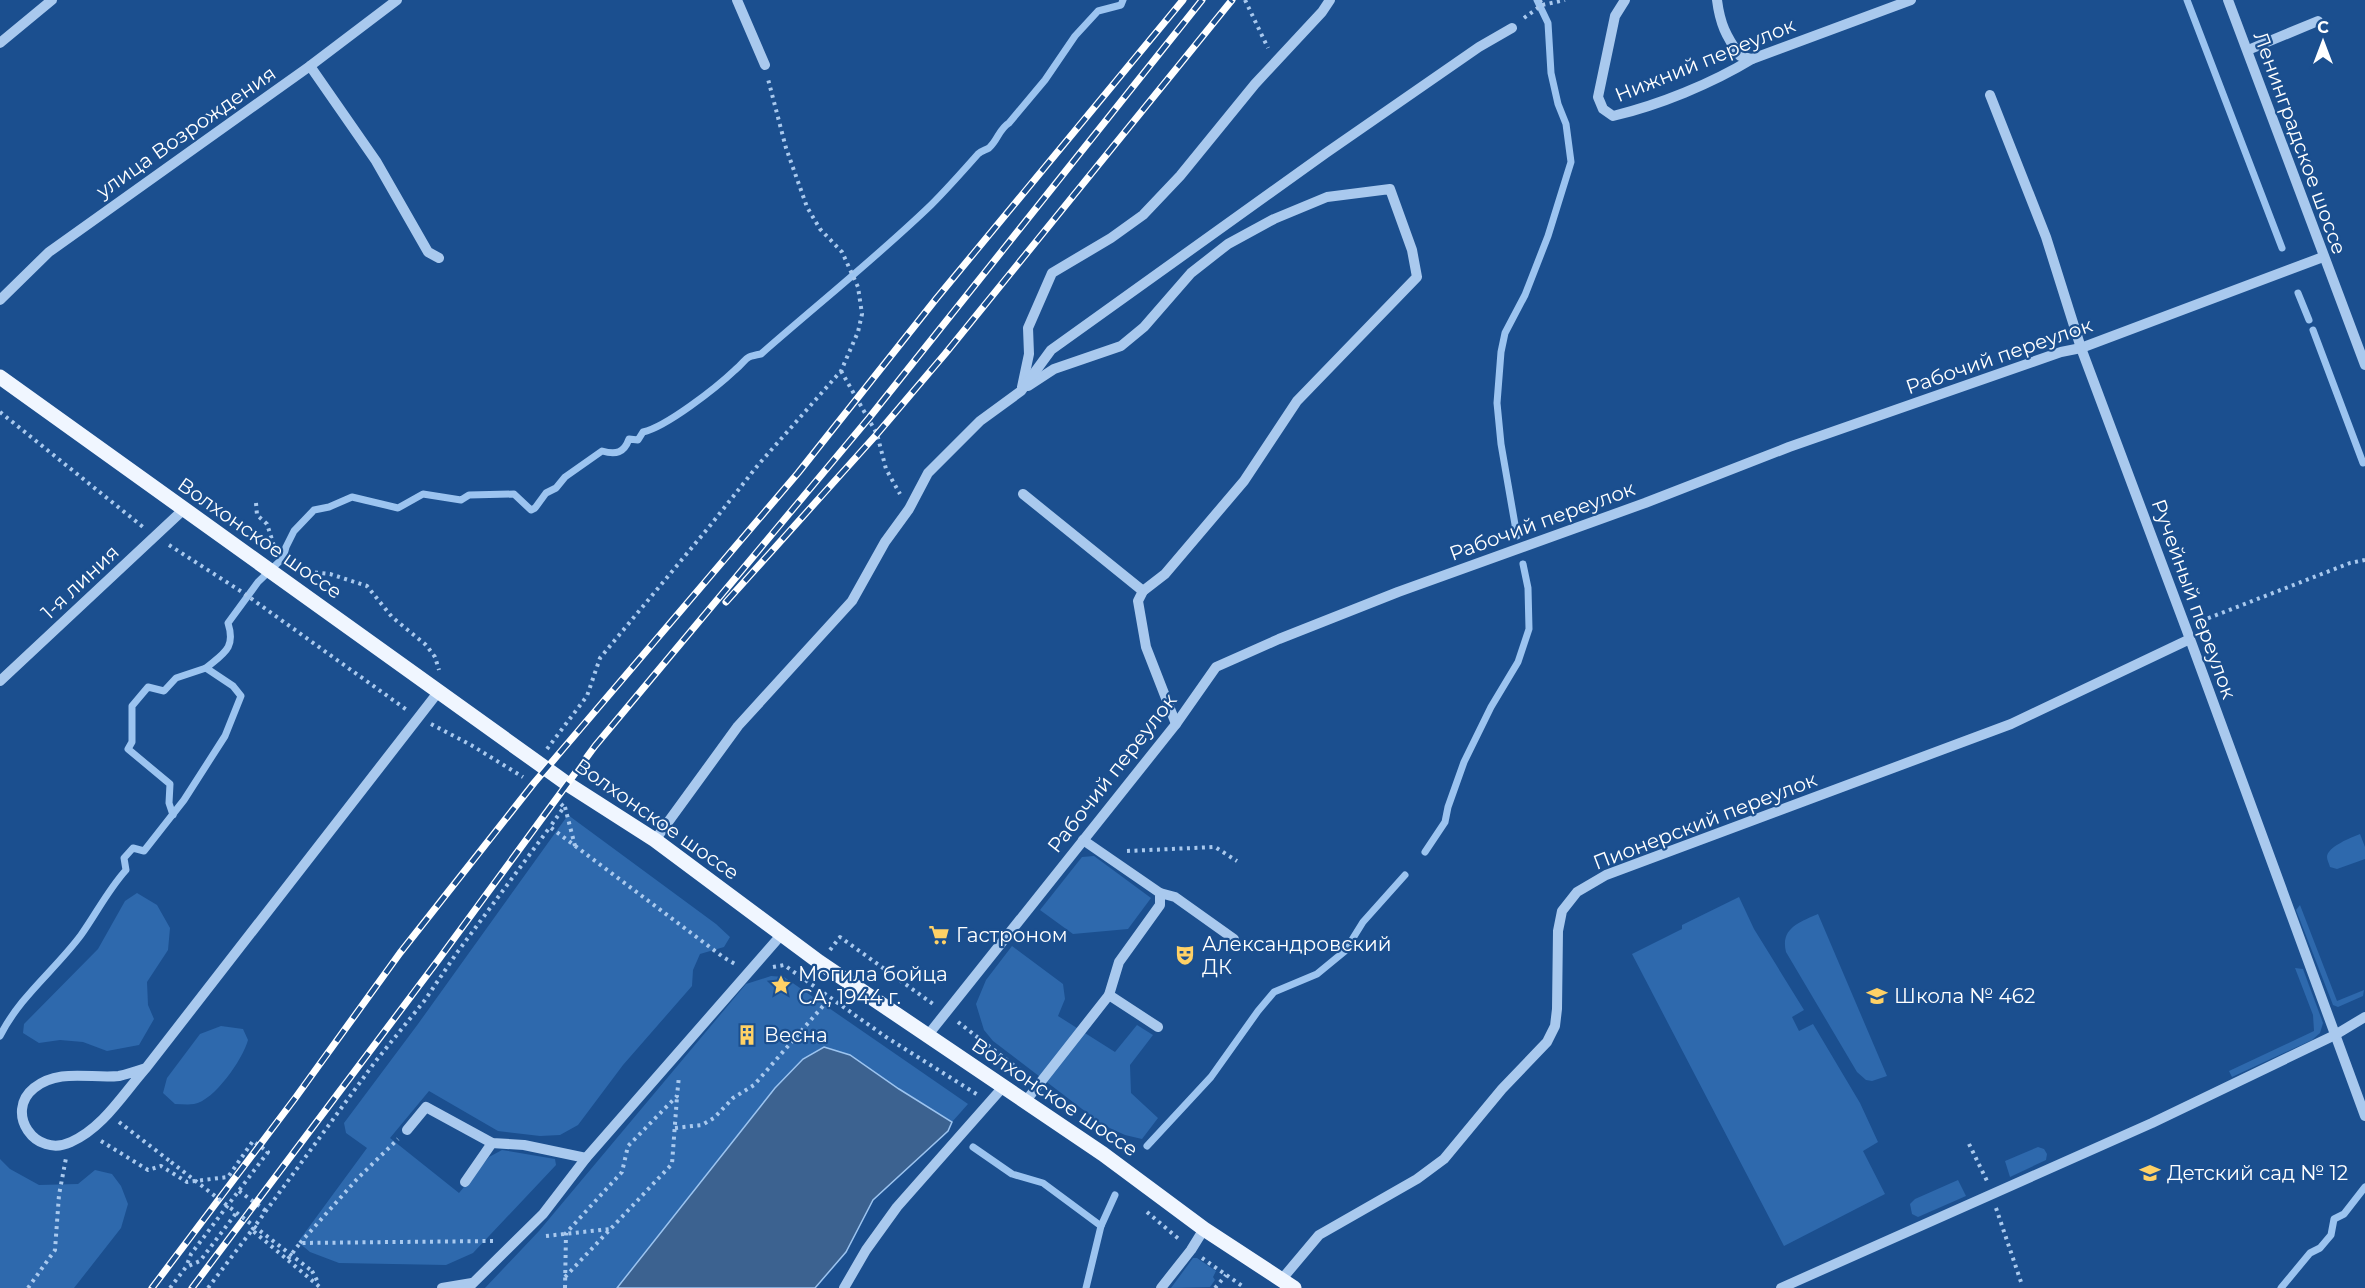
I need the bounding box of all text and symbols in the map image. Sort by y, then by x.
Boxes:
north arrow [2293,12,2353,72]
street label: Нижний переулок [1611,13,1799,107]
text: С [2317,18,2329,37]
street label: Ленинградское шоссе [2248,28,2352,258]
street label: улица Возрождения [91,61,280,204]
street label: Рабочий переулок [1903,313,2096,399]
street label: Волхонское шоссе [173,472,347,604]
street label: Рабочий переулок [1446,476,1638,566]
street label: Ручейный переулок [2147,496,2241,703]
street label: 1-я линия [36,540,124,624]
street label: Рабочий переулок [1042,688,1182,857]
street label: Волхонское шоссе [570,753,744,885]
street label: Пионерский переулок [1590,767,1821,875]
supermarket icon: Гастроном [927,923,951,947]
place label: Гастроном [956,923,1068,947]
place label: Александровский ДК [1202,932,1392,979]
theatre icon: Александровский ДК [1173,943,1197,967]
place label: Могила бойца СА, 1944 г. [798,962,948,1009]
place icon: Могила бойца СА, 1944 г. [769,973,793,997]
school or university icon: Школа № 462 [1865,984,1889,1008]
place label: Школа № 462 [1894,984,2035,1008]
building icon: Весна [735,1023,759,1047]
place label: Весна [764,1023,828,1047]
street label: Волхонское шоссе [967,1032,1143,1162]
school or university icon: Детский сад № 12 [2138,1161,2162,1185]
place label: Детский сад № 12 [2167,1161,2348,1185]

